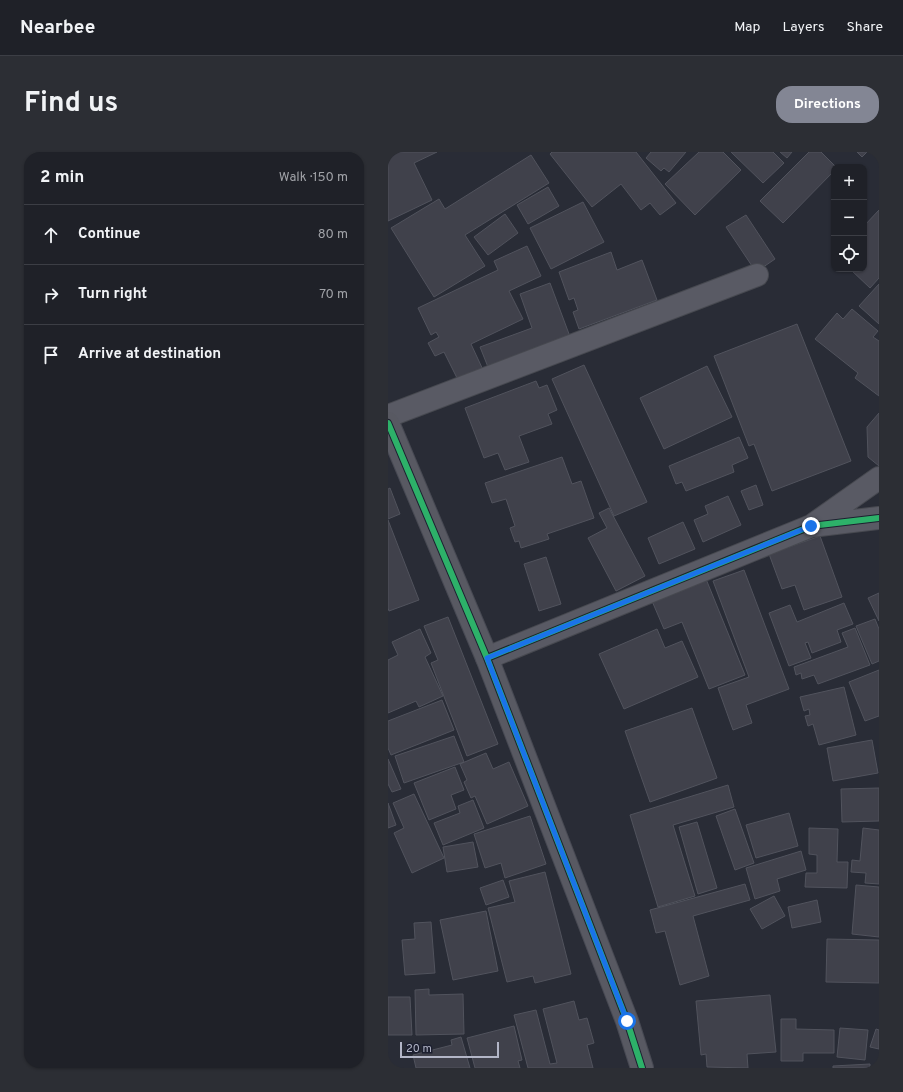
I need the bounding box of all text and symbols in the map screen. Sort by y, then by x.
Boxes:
text: Nearbee [20,16,95,40]
text: Map [734,19,760,36]
text: Layers [782,19,824,36]
text: Share [846,19,883,36]
text: Find us [24,86,118,122]
button: Directions [776,86,879,123]
map controls [831,164,867,272]
button: + [831,164,867,200]
text: 2 min [40,167,84,189]
text: Walk · 150 m [279,170,348,186]
button: − [831,200,867,236]
icon: ahead [40,224,62,246]
text: Continue [78,225,140,244]
text: 80 m [318,227,348,243]
button: locate [831,236,867,272]
icon: right [40,284,62,306]
text: Turn right [78,285,147,304]
text: 70 m [319,287,348,303]
icon: arrive [40,344,62,366]
text: Arrive at destination [78,345,221,364]
route end [802,517,820,535]
route start [618,1012,636,1030]
scale bar [400,1040,499,1059]
text: 20 m [406,1042,432,1056]

